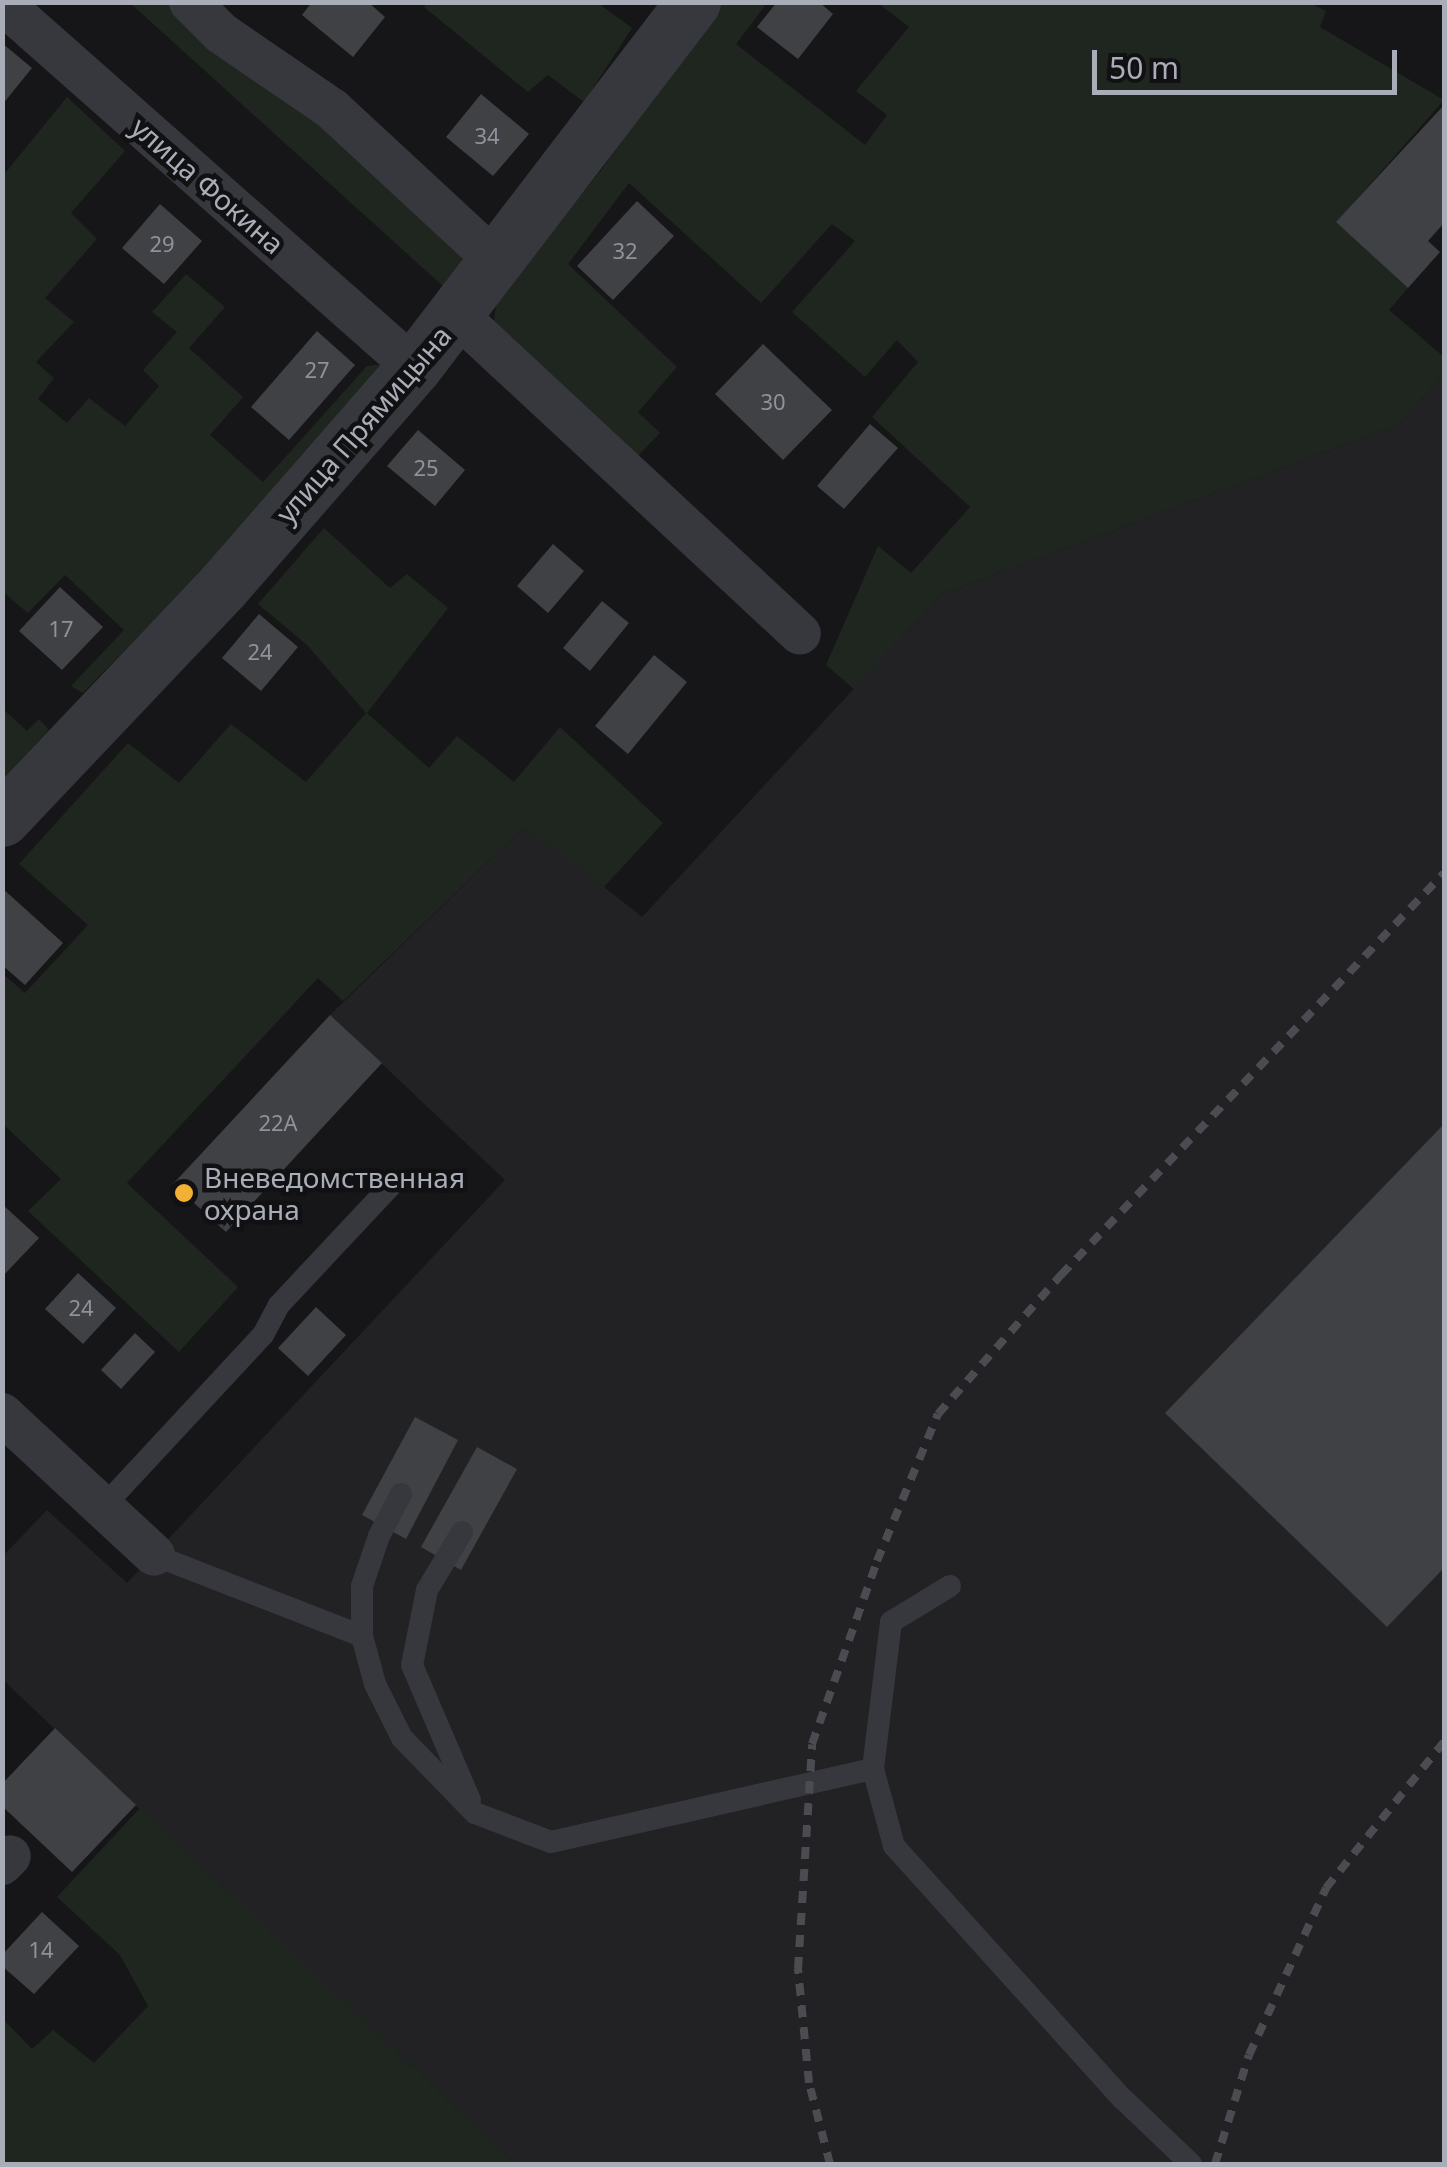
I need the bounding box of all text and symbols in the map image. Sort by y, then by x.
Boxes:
scale bar [1097,30,1402,92]
text: 50 m [1109,47,1179,88]
street label: улица Фокина [125,110,291,260]
house number: 34 [474,123,500,149]
house number: 29 [149,231,175,257]
house number: 32 [612,238,638,264]
street label: улица Прямицына [268,319,458,529]
house number: 27 [304,357,330,383]
house number: 30 [760,389,786,415]
house number: 25 [413,455,439,481]
house number: 17 [48,616,74,642]
house number: 24 [247,639,273,665]
house number: 22А [258,1110,298,1136]
place label: Вневедомственная охрана [204,1160,465,1226]
marker: Вневедомственная охрана [173,1182,195,1204]
house number: 24 [68,1295,94,1321]
house number: 14 [28,1937,54,1963]

